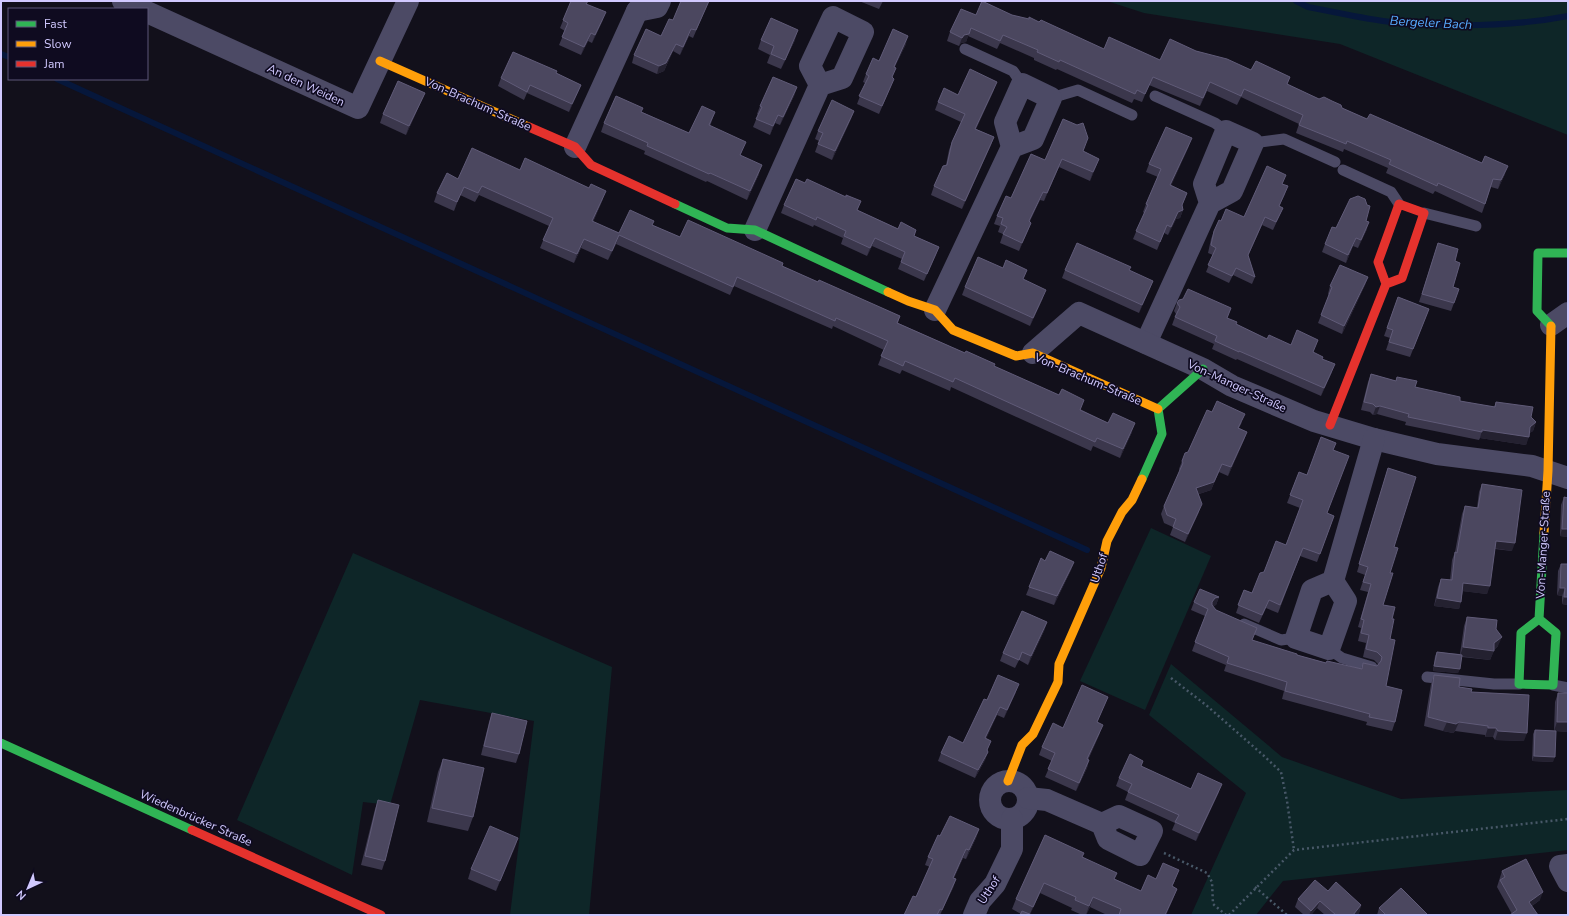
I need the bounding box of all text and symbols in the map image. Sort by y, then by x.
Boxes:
legend [8,8,148,80]
water label: Bergeler Bach [1389,12,1473,34]
text: Fast [44,16,67,32]
text: Slow [44,36,72,52]
text: Jam [43,56,65,72]
street label: An den Weiden [265,60,347,110]
street label: Von-Brachum-Straße [421,73,534,135]
street label: Von-Brachum-Straße [1031,349,1144,409]
street label: Von-Manger-Straße [1184,356,1289,416]
street label: Von-Manger-Straße [1532,491,1554,600]
street label: Uthof [1087,550,1112,585]
street label: Wiedenbrücker Straße [137,786,255,850]
north arrow [8,868,48,908]
street label: Uthof [974,872,1005,907]
text: N [13,887,30,903]

